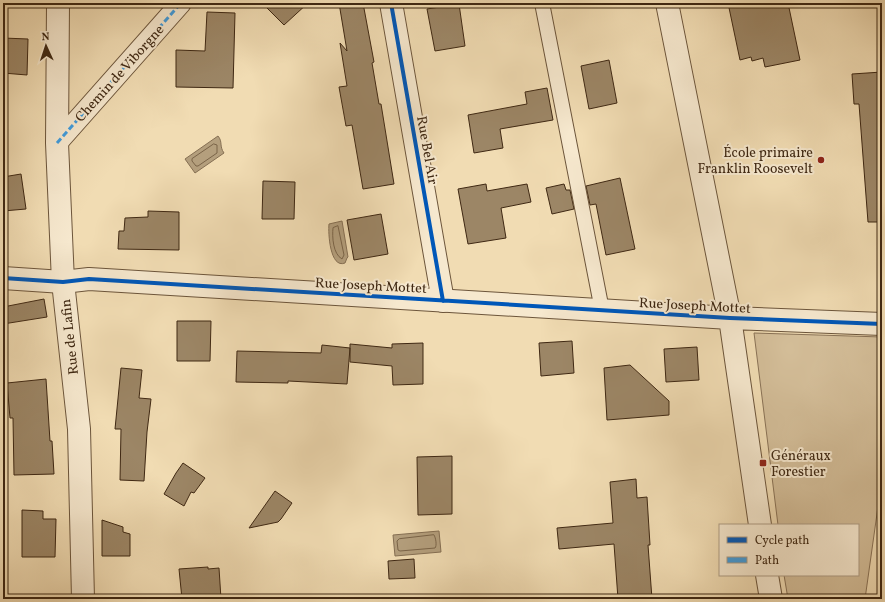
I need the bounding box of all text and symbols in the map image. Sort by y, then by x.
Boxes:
street label: Chemin de Viborgne [71,21,169,127]
north arrow [26,26,66,66]
text: N [41,30,50,45]
street label: Rue Bel Air [411,115,442,186]
place label: École primaire Franklin Roosevelt [698,144,813,179]
marker: École primaire Franklin Roosevelt [816,155,826,165]
street label: Rue Joseph Mottet [315,274,427,299]
street label: Rue Joseph Mottet [639,294,751,319]
street label: Rue de Lafin [57,298,84,376]
place label: Généraux Forestier [771,447,831,482]
marker: Généraux Forestier [758,458,768,468]
legend [719,524,859,576]
text: Cycle path [755,533,810,549]
text: Path [755,553,779,569]

